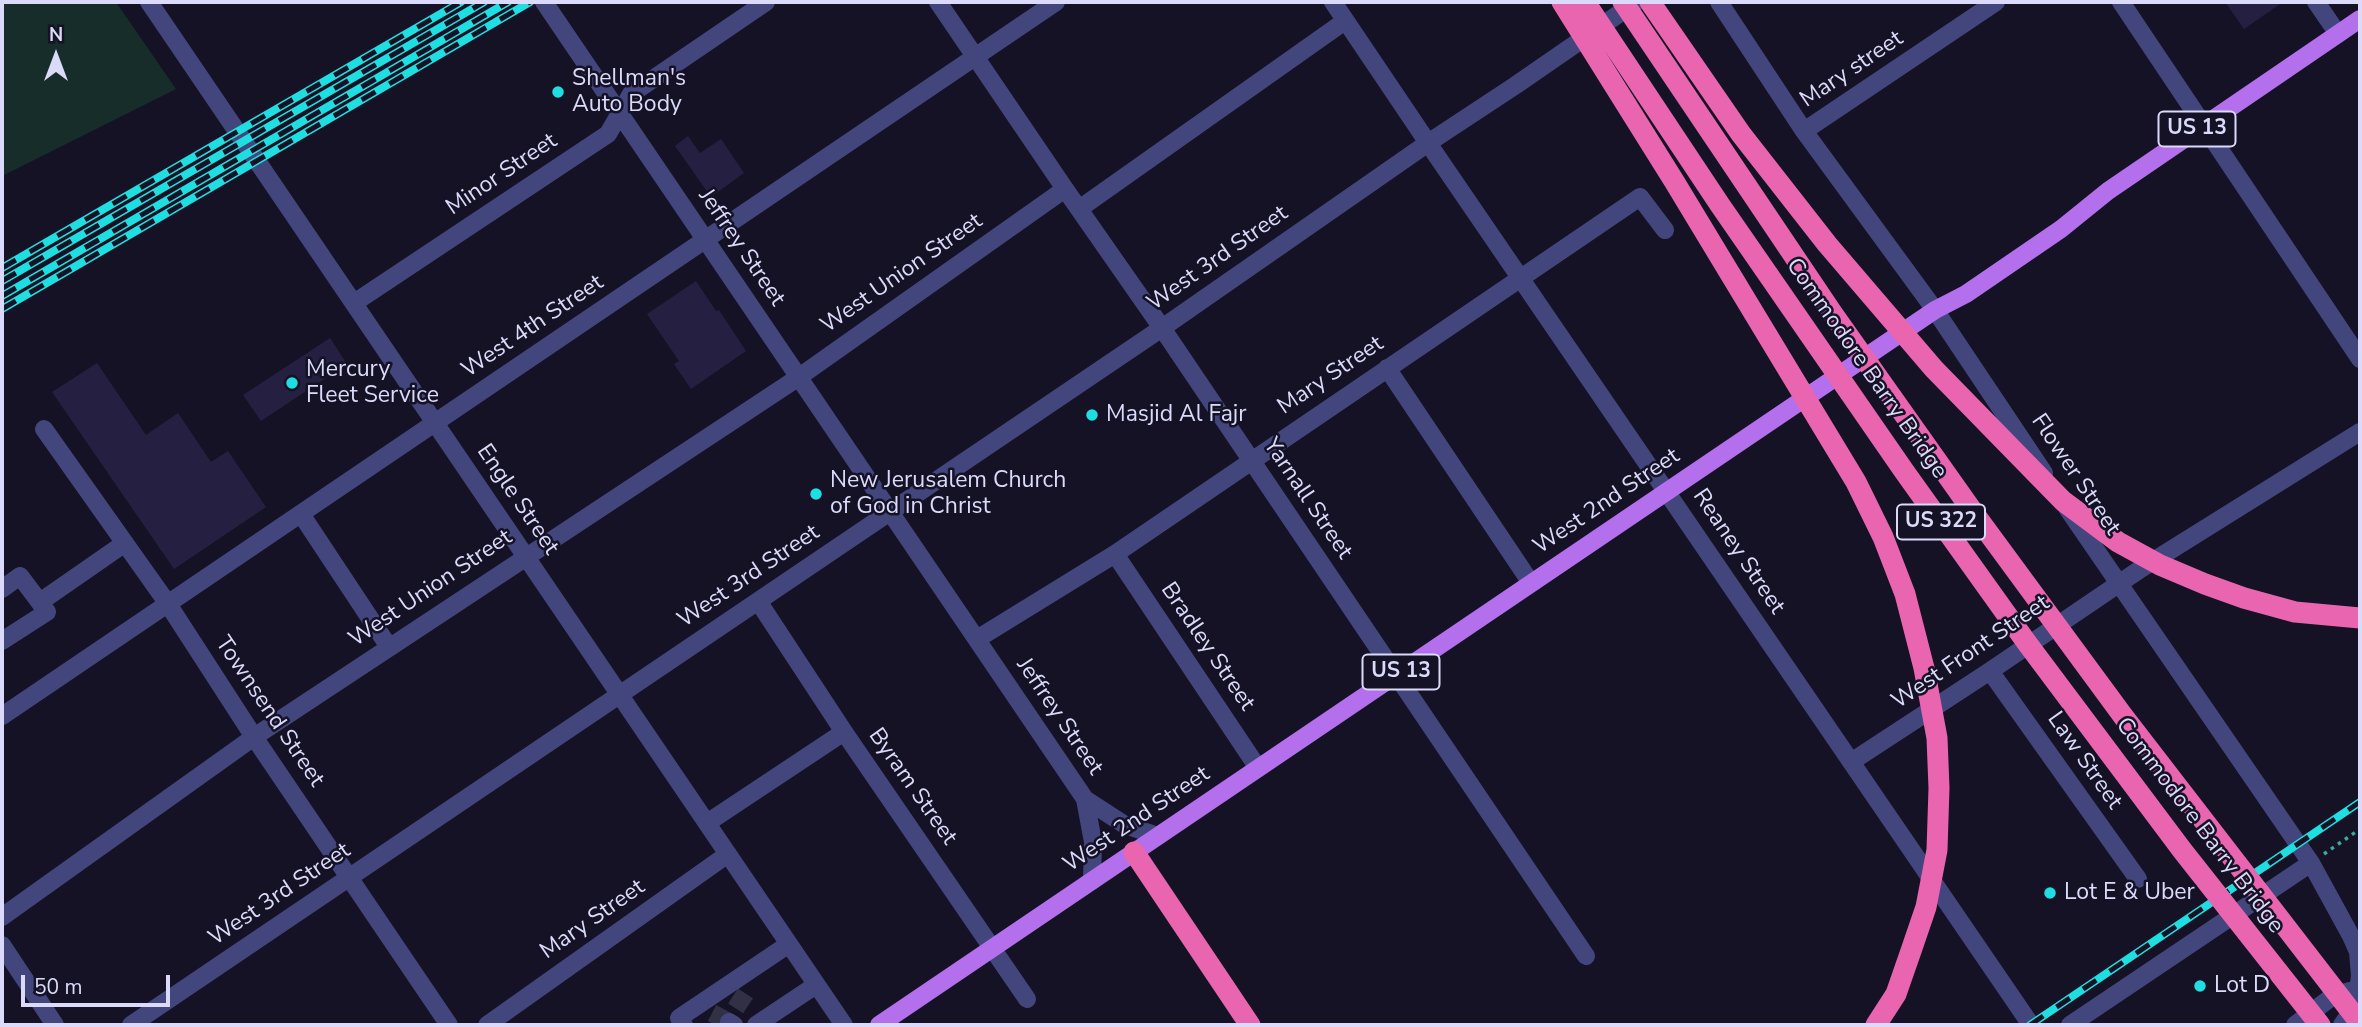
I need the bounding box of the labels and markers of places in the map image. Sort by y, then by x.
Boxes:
place label: Shellman's Auto Body [572,65,686,119]
marker: Shellman's Auto Body [550,84,566,100]
place label: Mercury Fleet Service [306,356,439,410]
marker: Mercury Fleet Service [284,375,300,391]
place label: Masjid Al Fajr [1106,401,1246,429]
marker: Masjid Al Fajr [1084,407,1100,423]
place label: New Jerusalem Church of God in Christ [830,467,1066,521]
marker: New Jerusalem Church of God in Christ [808,486,824,502]
place label: Lot E & Uber [2064,879,2195,907]
marker: Lot E & Uber [2042,885,2058,901]
place label: Lot D [2214,972,2270,1000]
marker: Lot D [2192,978,2208,994]

